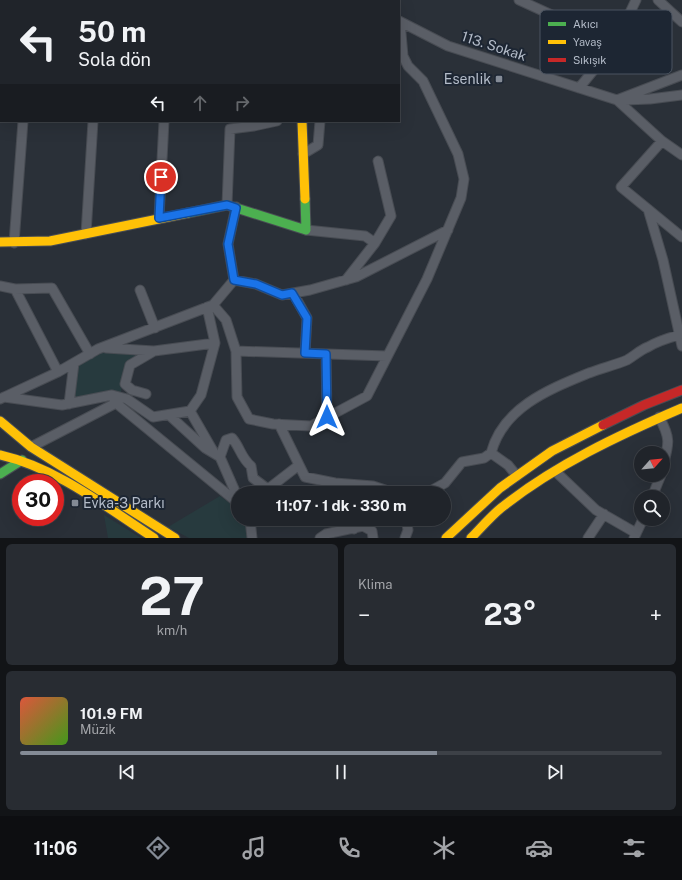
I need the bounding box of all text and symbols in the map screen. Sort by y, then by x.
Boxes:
legend [540,10,672,74]
text: 50 m [78,15,146,48]
icon: left [12,16,64,68]
text: Akıcı [573,18,598,30]
street label: 113. Sokak [460,28,529,64]
text: Yavaş [573,36,602,49]
text: Sola dön [78,49,151,70]
text: Sıkışık [573,54,606,67]
place label: Esenlik [444,71,491,87]
marker: Esenlik [494,74,504,84]
icon: left [147,92,169,114]
icon: ahead [189,92,211,114]
icon: right [231,92,253,114]
pin [144,160,178,194]
icon: arrive [150,166,172,188]
position arrow [306,396,348,438]
north arrow [634,446,670,482]
map controls [634,446,670,526]
speed limit sign: 30 [12,474,64,526]
button: search [634,490,670,526]
place label: Evka-3 Parkı [83,495,165,511]
text: 11:07 · 1 dk · 330 m [276,497,406,514]
marker: Evka-3 Parkı [70,498,80,508]
text: 27 [139,566,205,627]
text: Klima [358,577,392,592]
text: 23° [483,596,537,632]
text: − [358,602,370,628]
text: + [650,602,662,628]
text: km/h [157,623,187,638]
text: 101.9 FM [80,705,143,722]
text: Müzik [80,722,116,737]
icon: previous [116,761,138,783]
icon: pause [330,761,352,783]
icon: next [544,761,566,783]
icon: directions [144,834,172,862]
icon: music [240,834,268,862]
icon: phone [335,834,363,862]
icon: climate [430,834,458,862]
icon: car [525,834,553,862]
icon: filters [620,834,648,862]
text: 11:06 [34,838,77,859]

